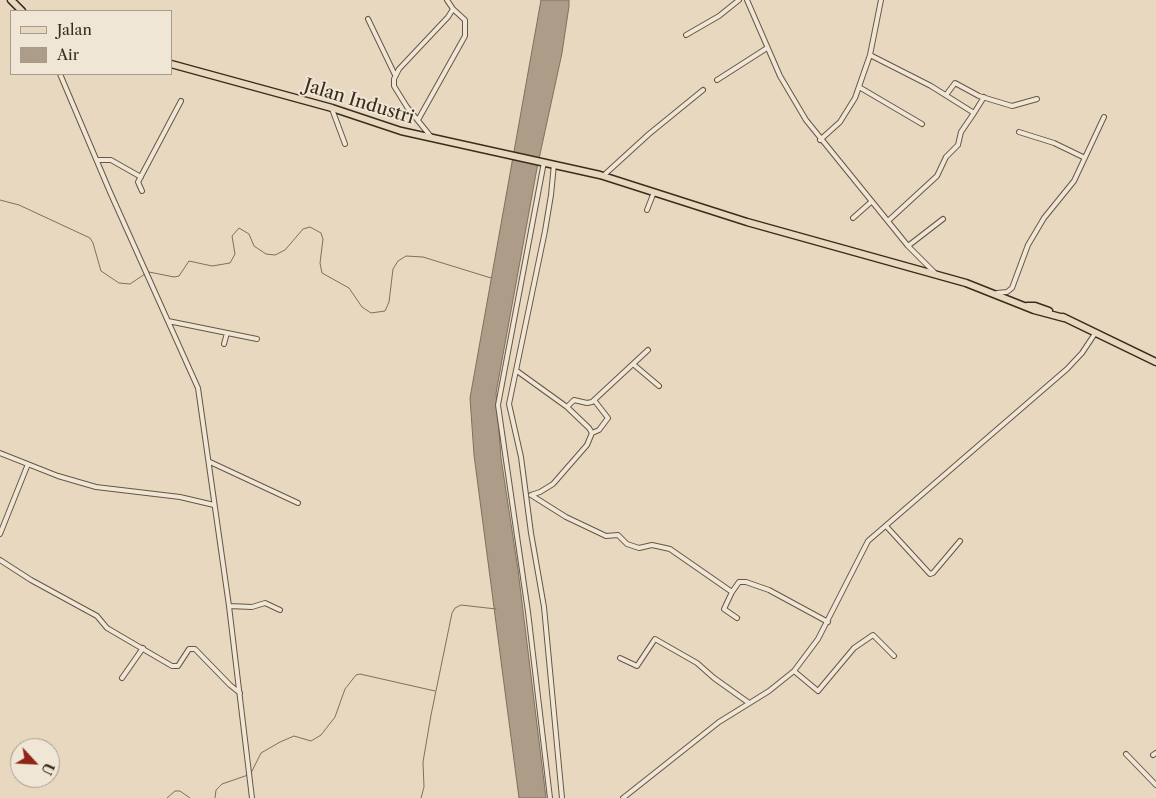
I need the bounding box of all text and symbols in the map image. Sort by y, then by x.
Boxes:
legend [10,10,172,75]
text: Jalan [57,20,92,39]
text: Air [57,45,79,64]
street label: Jalan Industri [301,75,417,129]
north arrow [10,738,60,788]
text: U [37,760,58,778]

